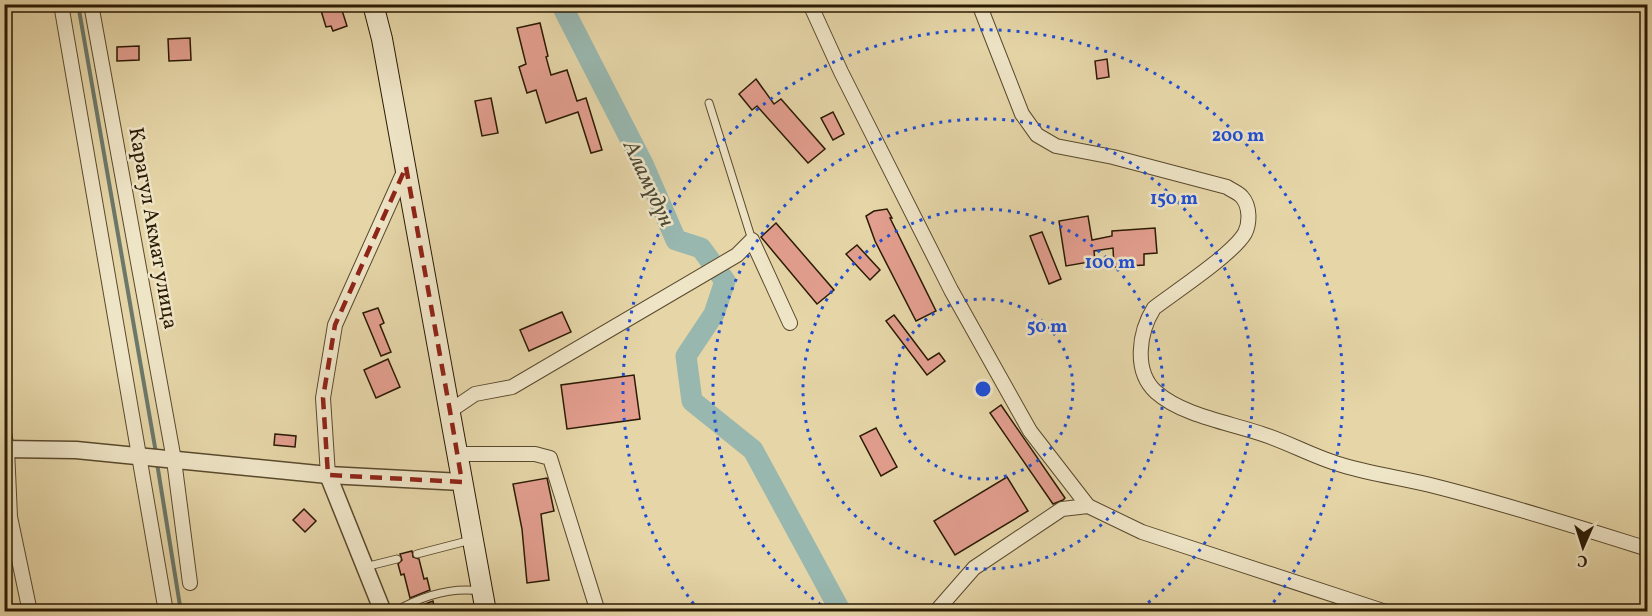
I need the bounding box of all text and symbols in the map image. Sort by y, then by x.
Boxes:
text: 200 m [1212,124,1264,149]
street label: Карагул Акмат улица [120,125,185,332]
water label: Аламүдүн [614,135,681,232]
text: 150 m [1150,187,1198,212]
text: 100 m [1085,251,1135,276]
text: 50 m [1027,315,1067,340]
centre of rings [973,379,993,399]
north arrow [1553,517,1613,577]
text: С [1577,549,1588,571]

